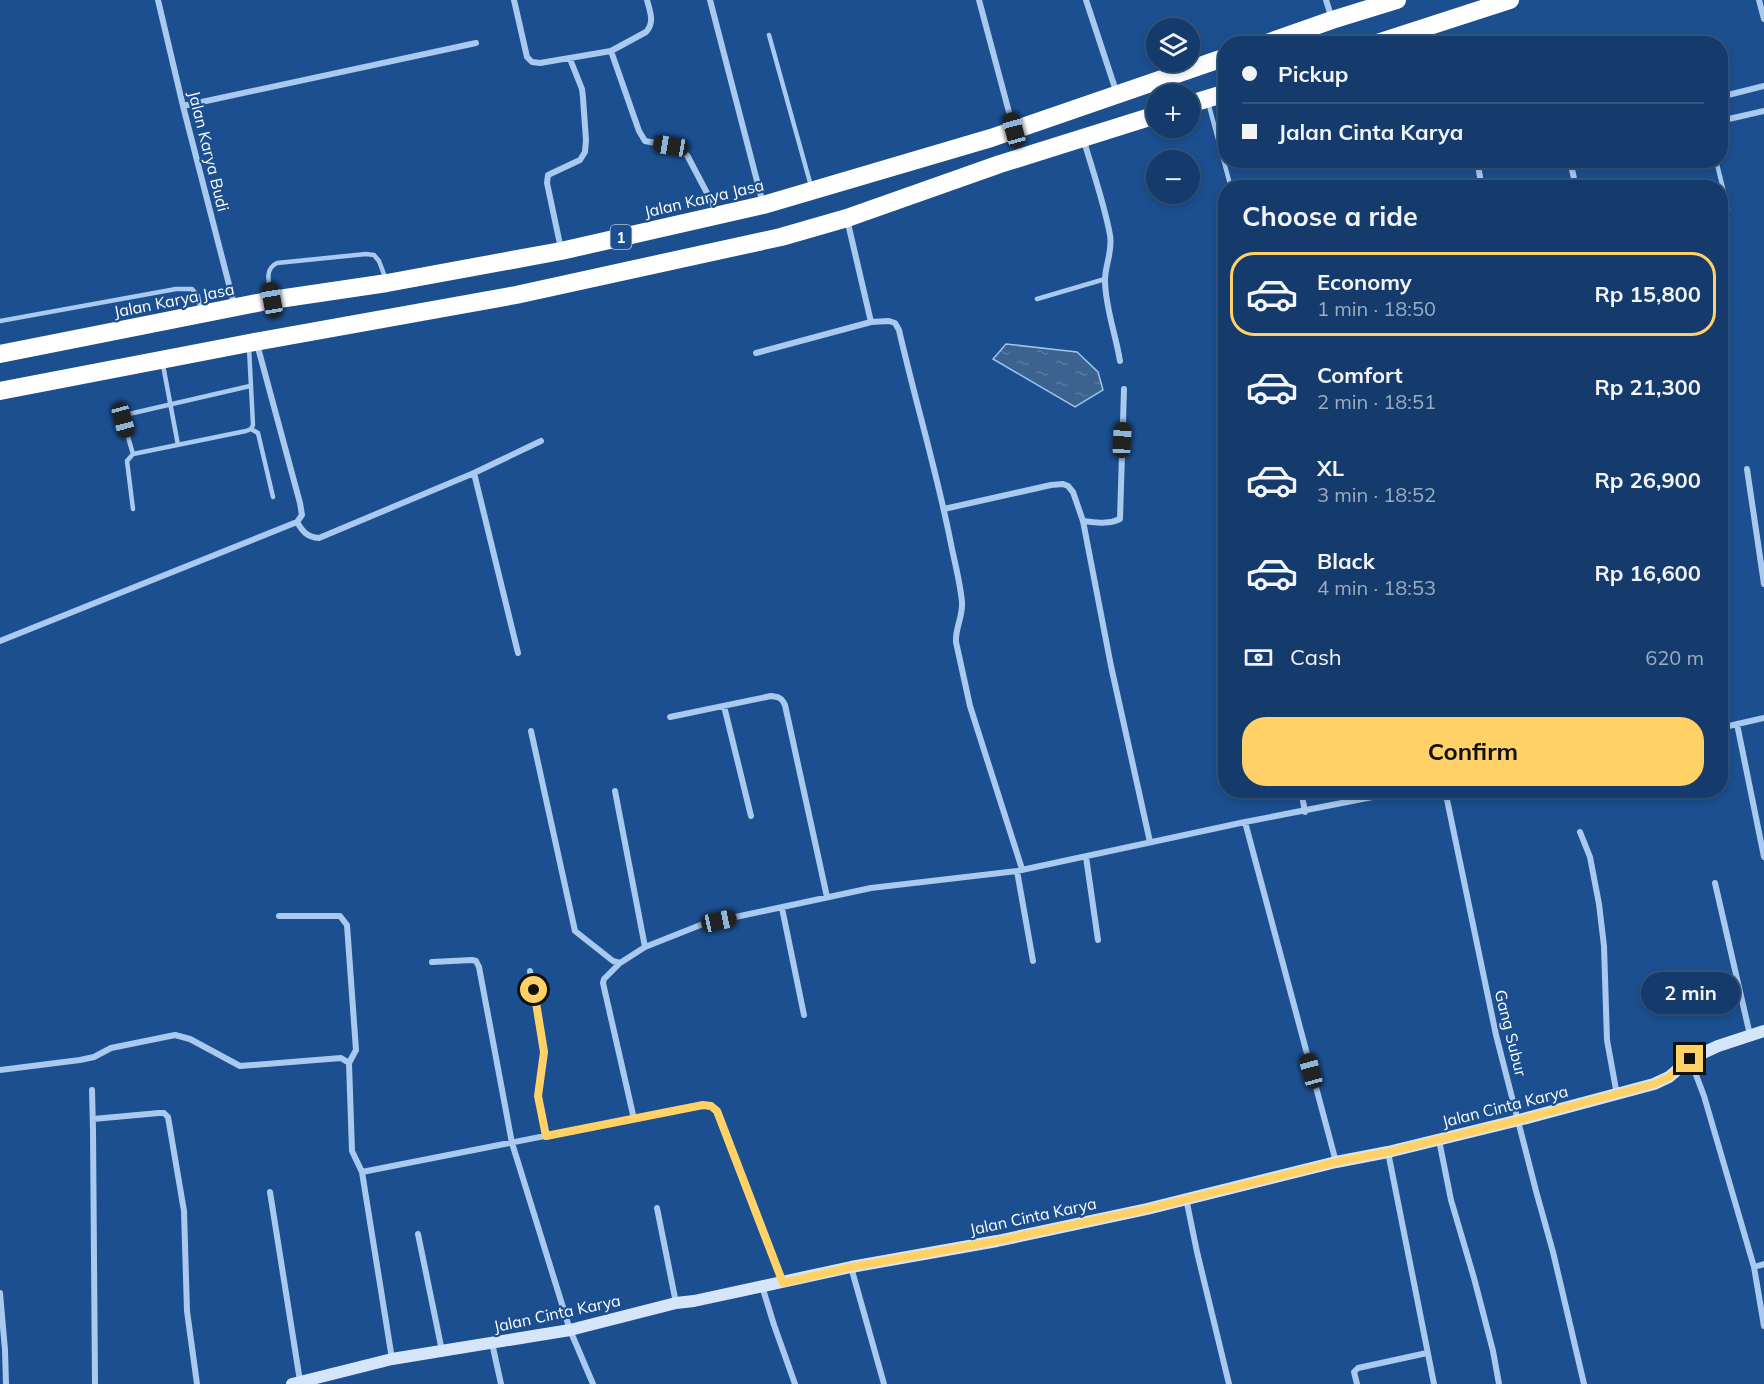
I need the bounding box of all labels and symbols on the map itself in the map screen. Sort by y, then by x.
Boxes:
street label: Jalan Karya Budi [184,89,234,213]
car [1001,110,1027,150]
car [652,134,690,158]
street label: Jalan Karya Jasa [642,174,766,222]
road number: 1 [610,225,632,249]
street label: Jalan Karya Jasa [112,279,236,321]
car [260,281,284,319]
car [110,400,136,440]
car [1112,422,1132,458]
car [700,908,738,934]
callout: 2 min [1640,972,1740,1014]
route start [520,976,547,1003]
street label: Gang Subur [1491,988,1531,1078]
route end [1676,1045,1703,1072]
car [1298,1051,1324,1091]
street label: Jalan Cinta Karya [1440,1081,1570,1131]
street label: Jalan Cinta Karya [968,1193,1098,1239]
street label: Jalan Cinta Karya [492,1290,622,1336]

